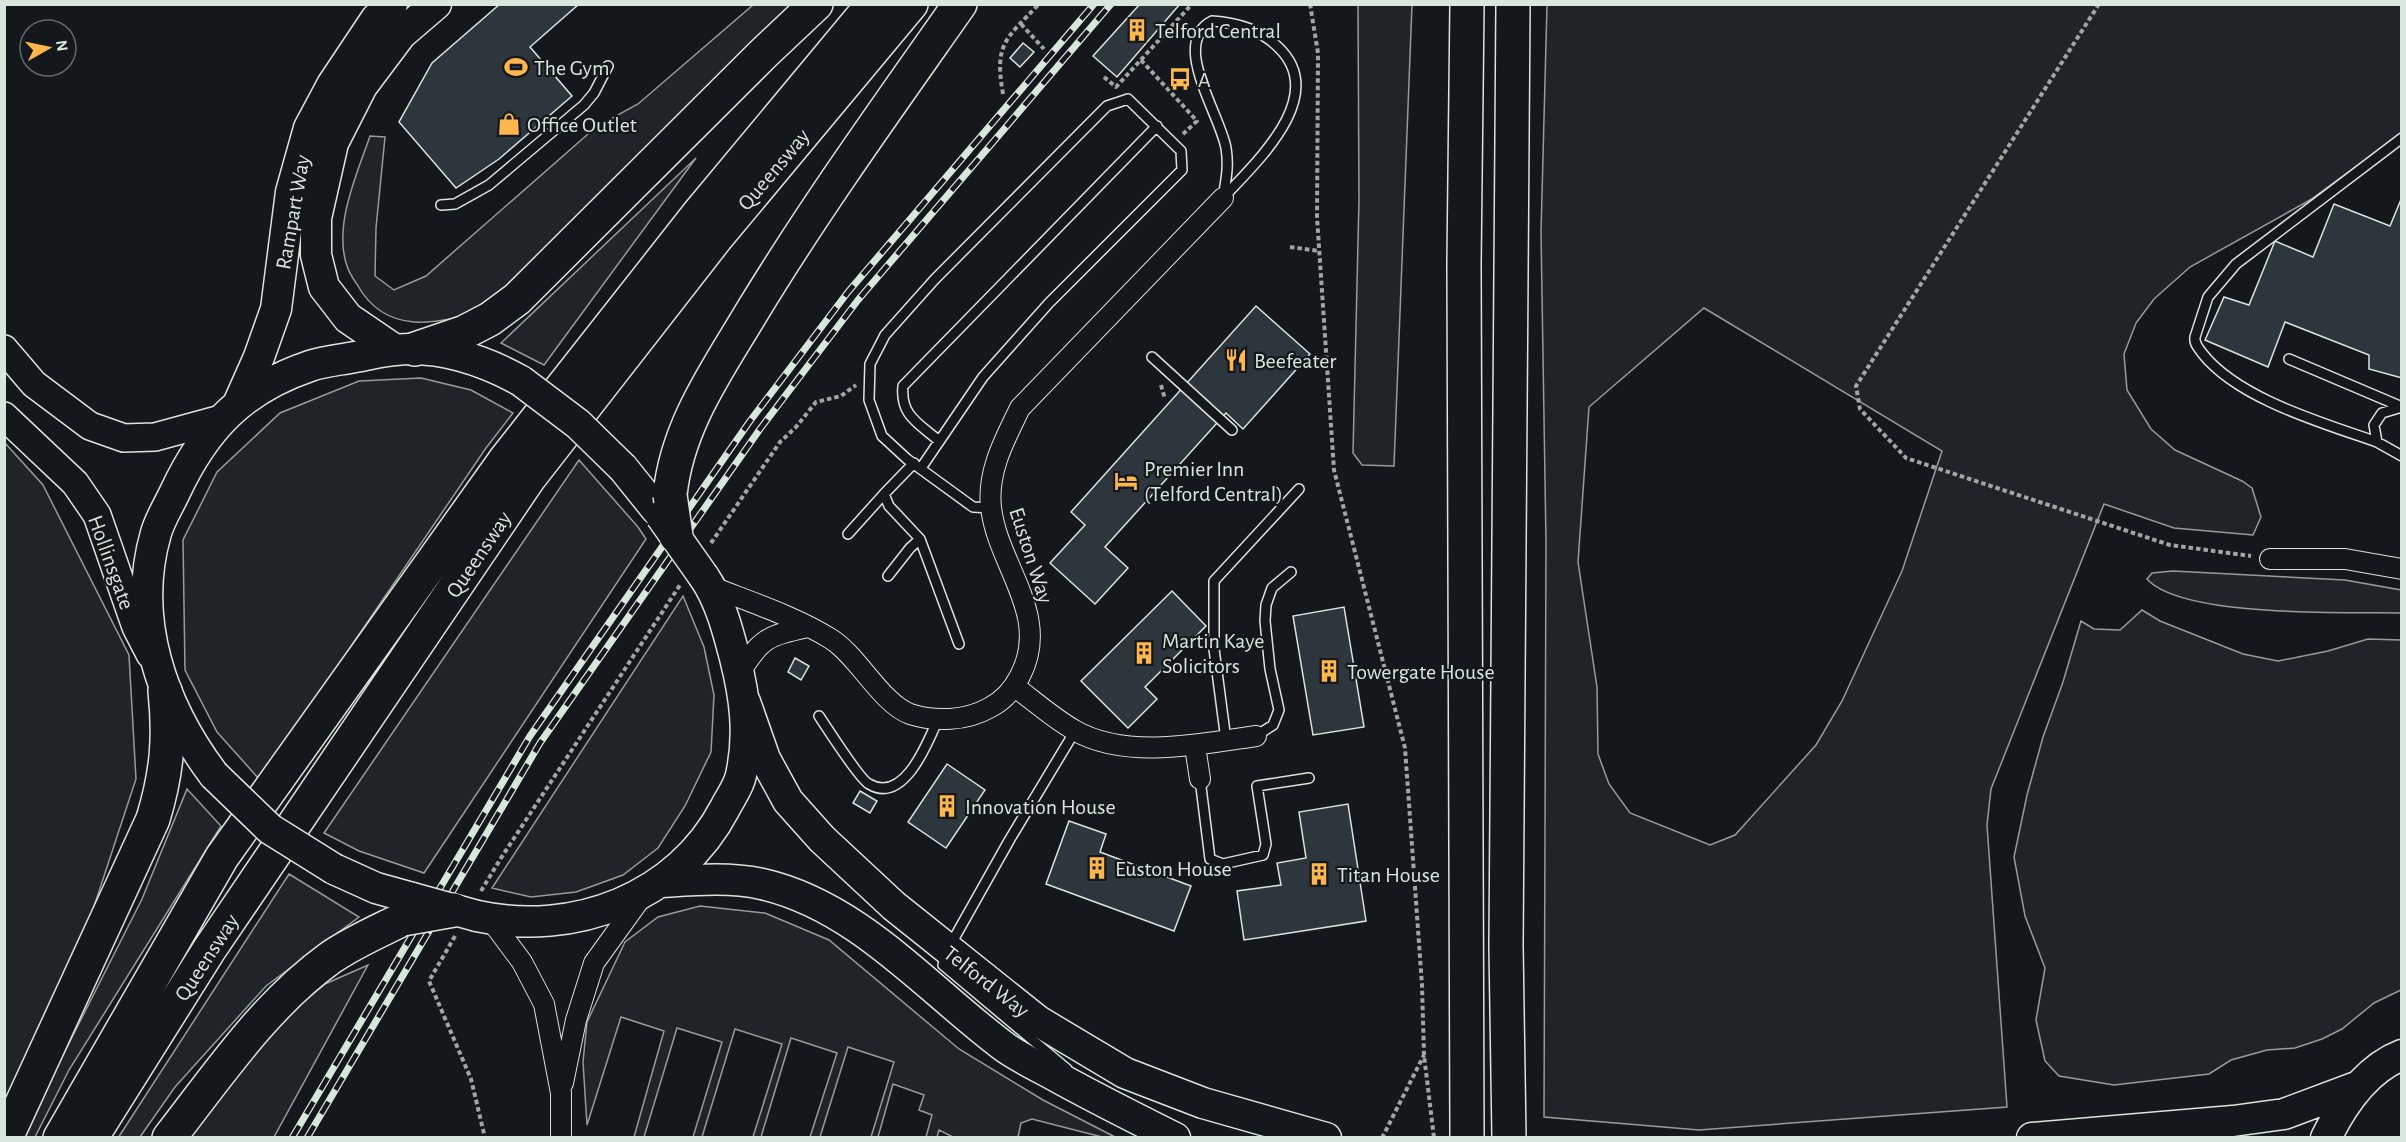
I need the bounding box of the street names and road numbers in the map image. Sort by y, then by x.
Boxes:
street label: Queensway [734,124,814,215]
street label: Rampart Way [272,153,314,271]
street label: Euston Way [1005,505,1057,607]
street label: Queensway [442,507,516,602]
street label: Hollinsgate [84,512,138,612]
street label: Queensway [171,910,243,1005]
street label: Telford Way [940,942,1034,1022]

